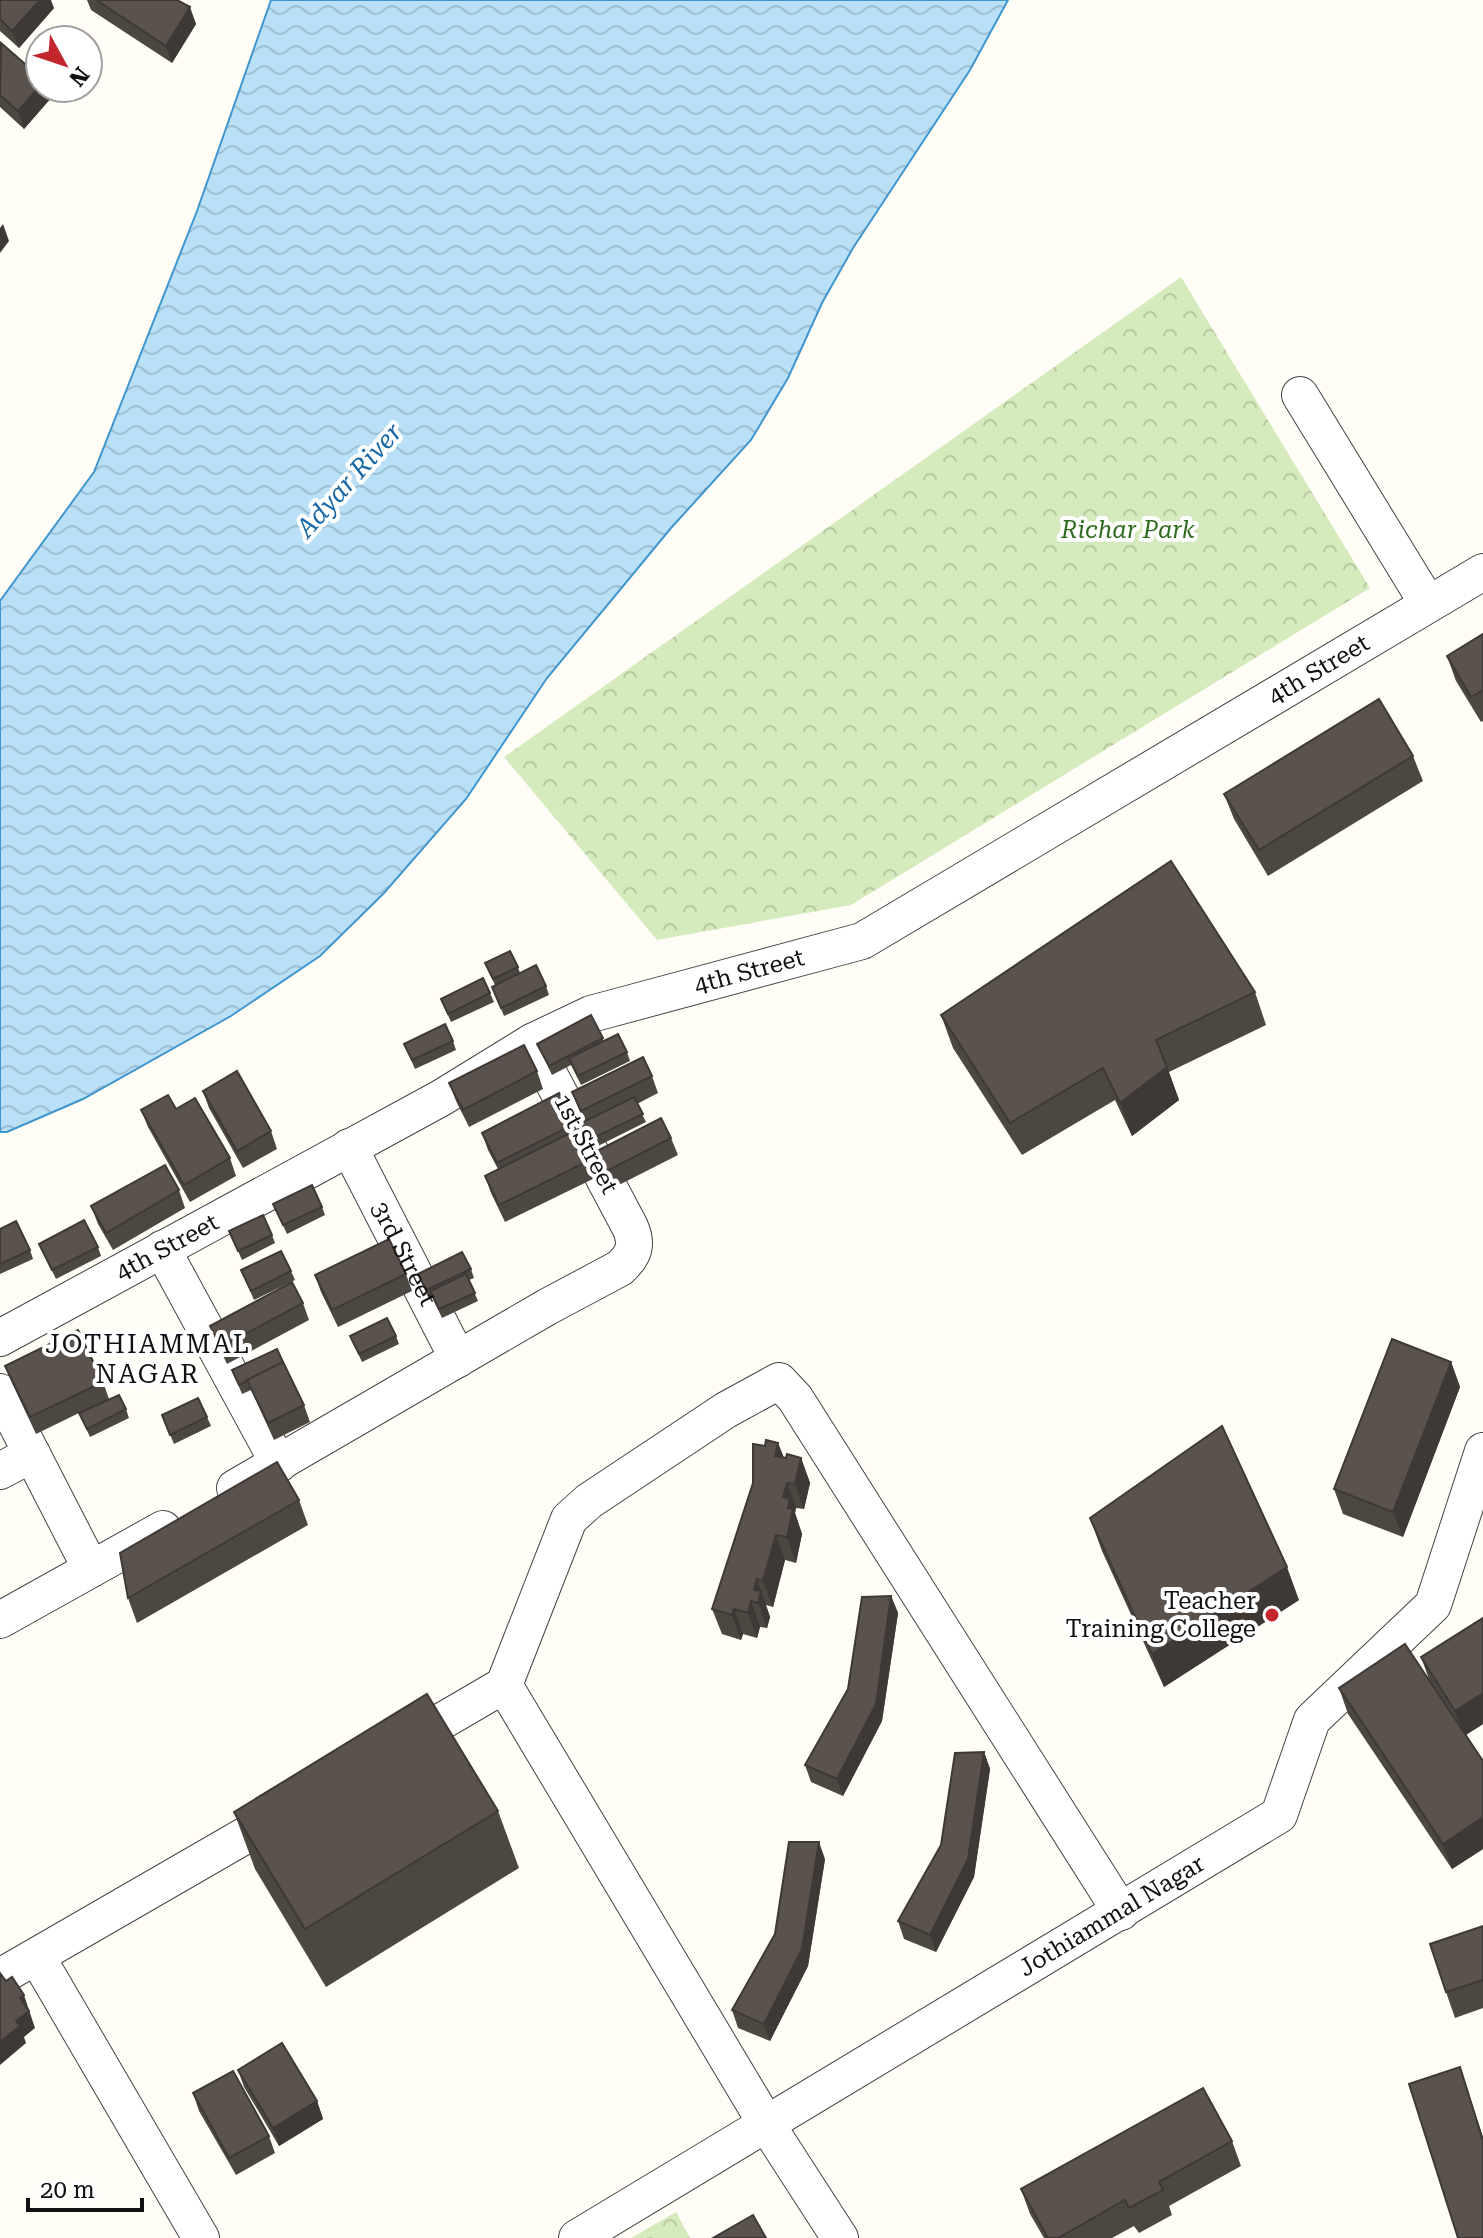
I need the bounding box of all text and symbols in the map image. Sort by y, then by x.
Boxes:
north arrow [24,24,104,104]
text: N [64,62,94,91]
water label: Adyar River [289,417,408,545]
park label: Richar Park [1060,516,1195,544]
street label: 4th Street [1263,629,1374,711]
street label: 4th Street [691,943,807,1000]
street label: 1st Street [548,1089,624,1199]
street label: 3rd Street [365,1197,442,1311]
street label: 4th Street [111,1208,223,1286]
district label: JOTHIAMMAL NAGAR [45,1329,251,1389]
place label: Teacher Training College [1065,1587,1256,1643]
marker: Teacher Training College [1263,1606,1281,1624]
street label: Jothiammal Nagar [1014,1849,1209,1982]
scale bar [28,2162,142,2212]
text: 20 m [40,2176,95,2204]

